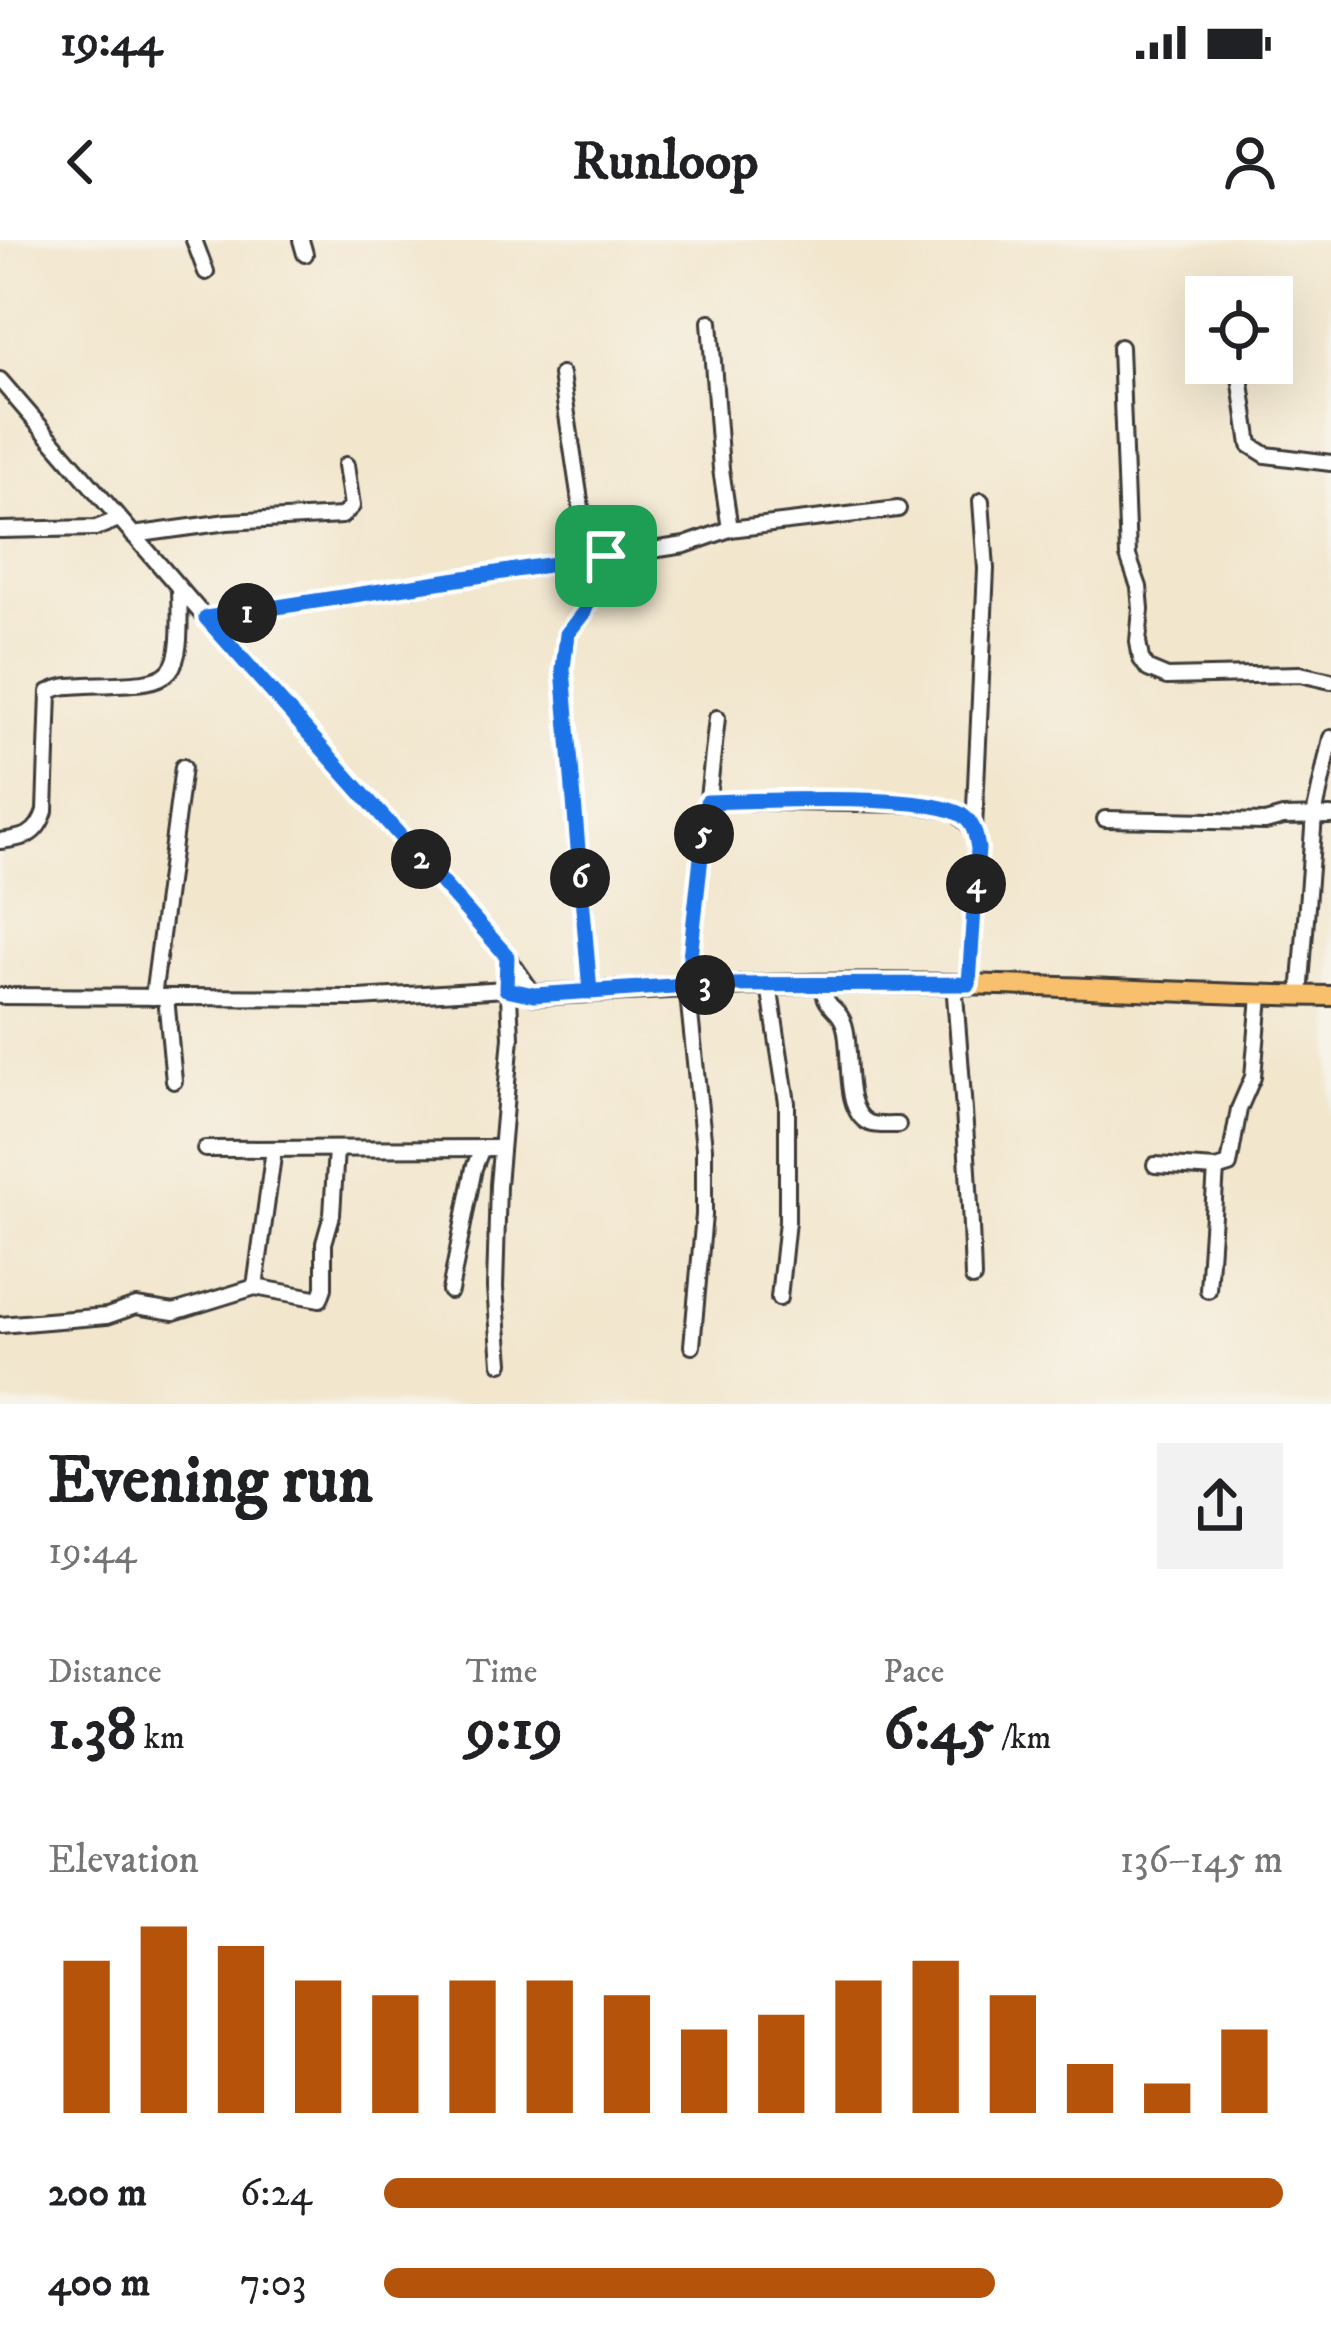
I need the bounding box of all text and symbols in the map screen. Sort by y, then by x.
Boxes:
text: 19:44 [60,14,162,70]
icon: back [48,129,114,195]
text: Runloop [573,129,758,196]
icon: person [1217,129,1283,195]
map controls [1185,276,1293,384]
button: locate [1185,276,1293,384]
pin [555,505,657,607]
icon: arrive [573,523,639,589]
pin: 1 [217,583,277,643]
text: 1 [241,592,253,633]
pin: 5 [674,804,734,864]
text: 5 [696,813,712,854]
pin: 2 [391,829,451,889]
text: 2 [413,838,429,879]
pin: 6 [550,848,610,908]
pin: 4 [946,854,1006,914]
text: 6 [571,857,589,898]
text: 4 [967,863,986,904]
pin: 3 [675,955,735,1015]
text: 3 [699,964,711,1005]
text: Evening run [48,1441,373,1523]
button: share [1157,1443,1283,1569]
text: 19:44 [48,1527,137,1576]
text: Distance [48,1652,162,1693]
text: Time [466,1652,537,1693]
text: Pace [883,1652,944,1693]
text: 1.38 [48,1693,137,1768]
text: 9:19 [466,1693,563,1768]
text: 6:45 [883,1693,994,1768]
text: km [137,1718,185,1759]
text: /km [994,1718,1051,1759]
text: Elevation [48,1836,199,1885]
text: 136–145 m [1120,1836,1283,1885]
text: 200 m [48,2169,147,2218]
text: 6:24 [240,2169,312,2218]
text: 400 m [48,2259,150,2308]
text: 7:03 [240,2259,306,2308]

